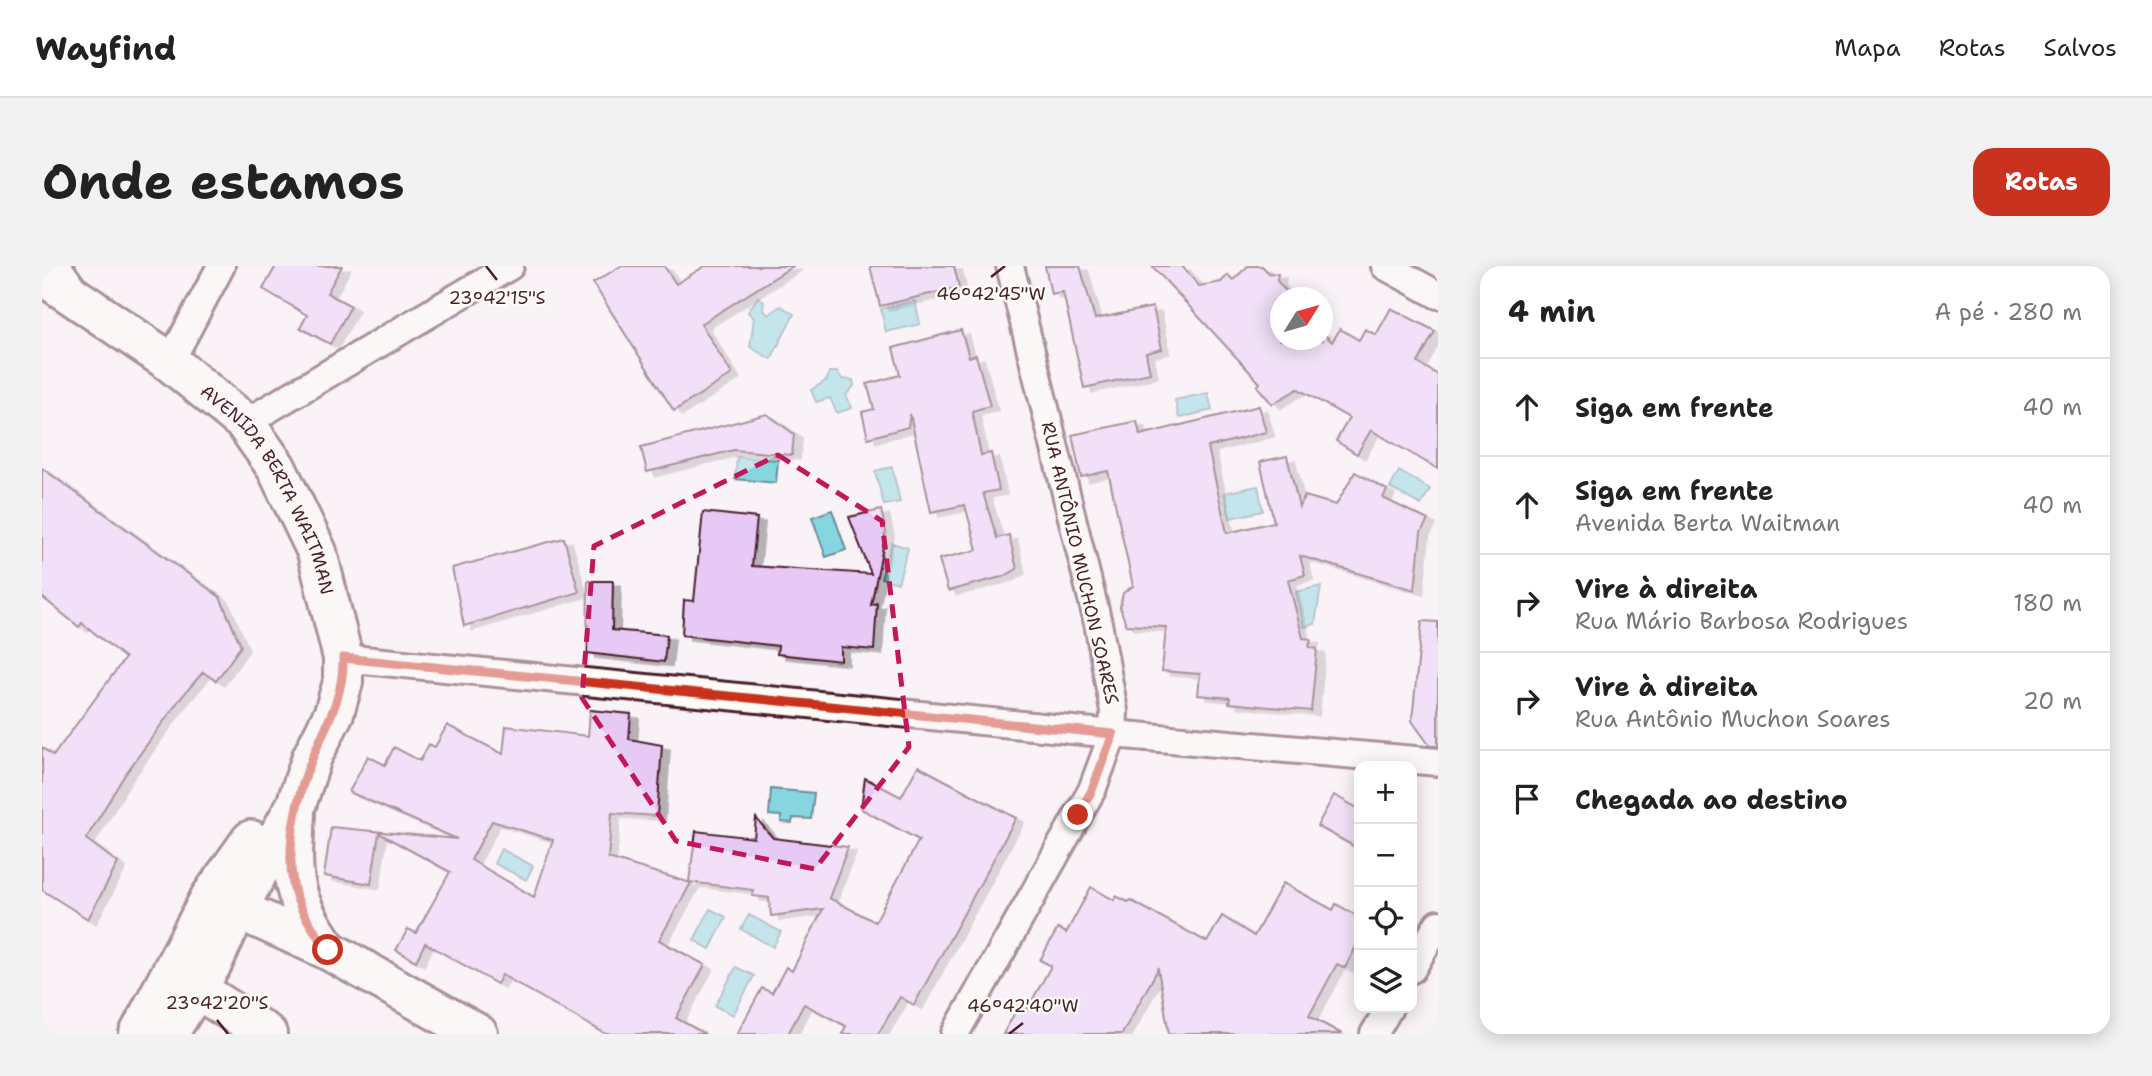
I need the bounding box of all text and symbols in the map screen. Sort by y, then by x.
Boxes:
text: Wayfind [35,26,176,71]
text: Mapa [1834,32,1901,64]
text: Rotas [1939,32,2006,64]
text: Salvos [2044,32,2117,64]
button: Rotas [1973,148,2110,216]
text: Onde estamos [42,149,405,215]
text: 46°42'45"W [936,282,1046,306]
text: 23°42'15"S [448,286,546,310]
north arrow [1270,287,1333,350]
text: 4 min [1508,291,1595,332]
text: A pé · 280 m [1935,297,2082,327]
street label: AVENIDA BERTA WAITMAN [195,379,339,597]
icon: ahead [1508,388,1546,426]
text: Siga em frente [1575,390,1774,425]
text: 40 m [2022,392,2082,422]
street label: RUA ANTÔNIO MUCHON SOARES [1036,419,1124,707]
text: Siga em frente [1575,473,1774,508]
icon: ahead [1508,486,1546,524]
text: 40 m [2022,490,2082,520]
text: Avenida Berta Waitman [1575,508,1840,538]
text: Vire à direita [1575,571,1757,606]
icon: right [1508,584,1546,622]
text: 180 m [2013,588,2082,618]
text: Rua Mário Barbosa Rodrigues [1575,606,1908,636]
text: Vire à direita [1575,669,1757,704]
icon: right [1508,682,1546,720]
text: 20 m [2023,686,2082,716]
text: Rua Antônio Muchon Soares [1575,704,1891,734]
map controls [1354,761,1417,1013]
button: + [1354,761,1417,824]
icon: arrive [1508,780,1546,818]
text: Chegada ao destino [1575,782,1848,817]
route end [1062,799,1093,830]
button: − [1354,824,1417,887]
button: locate [1354,887,1417,950]
route start [312,934,343,965]
button: layers [1354,950,1417,1013]
text: 23°42'20"S [165,991,269,1015]
text: 46°42'40"W [967,994,1079,1018]

